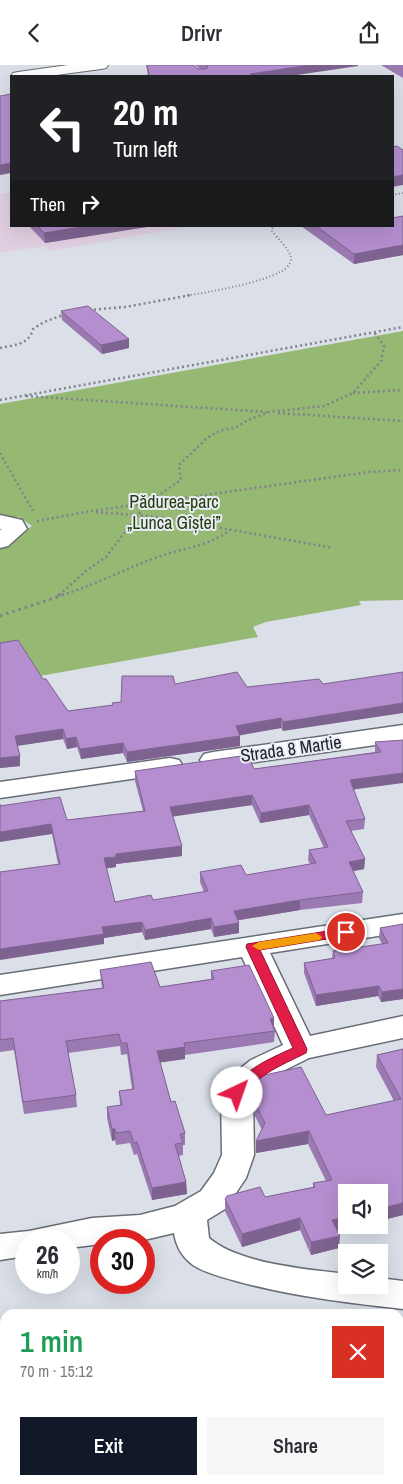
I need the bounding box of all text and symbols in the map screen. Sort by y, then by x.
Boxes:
text: Drivr [181,18,222,48]
icon: back [20,19,48,47]
icon: share [355,19,383,47]
text: 20 m [113,89,178,136]
icon: left [30,95,95,160]
text: Turn left [113,134,178,164]
icon: right [76,190,104,218]
text: Then [30,191,66,217]
park label: Pădurea-parc „Lunca Gîștei” [127,489,221,535]
street label: Strada 8 Martie [239,729,343,768]
pin [325,911,367,953]
icon: arrive [332,918,360,946]
position arrow [210,1066,262,1118]
map controls [338,1184,388,1294]
button: sound [338,1184,388,1234]
speed limit sign: 30 [90,1229,155,1294]
text: 26 [36,1238,59,1272]
button: layers [338,1244,388,1294]
text: km/h [37,1266,58,1282]
text: 1 min [20,1321,83,1361]
button: close [332,1326,384,1378]
text: 70 m · 15:12 [20,1360,93,1382]
button: Exit [20,1417,197,1475]
button: Share [207,1417,384,1475]

